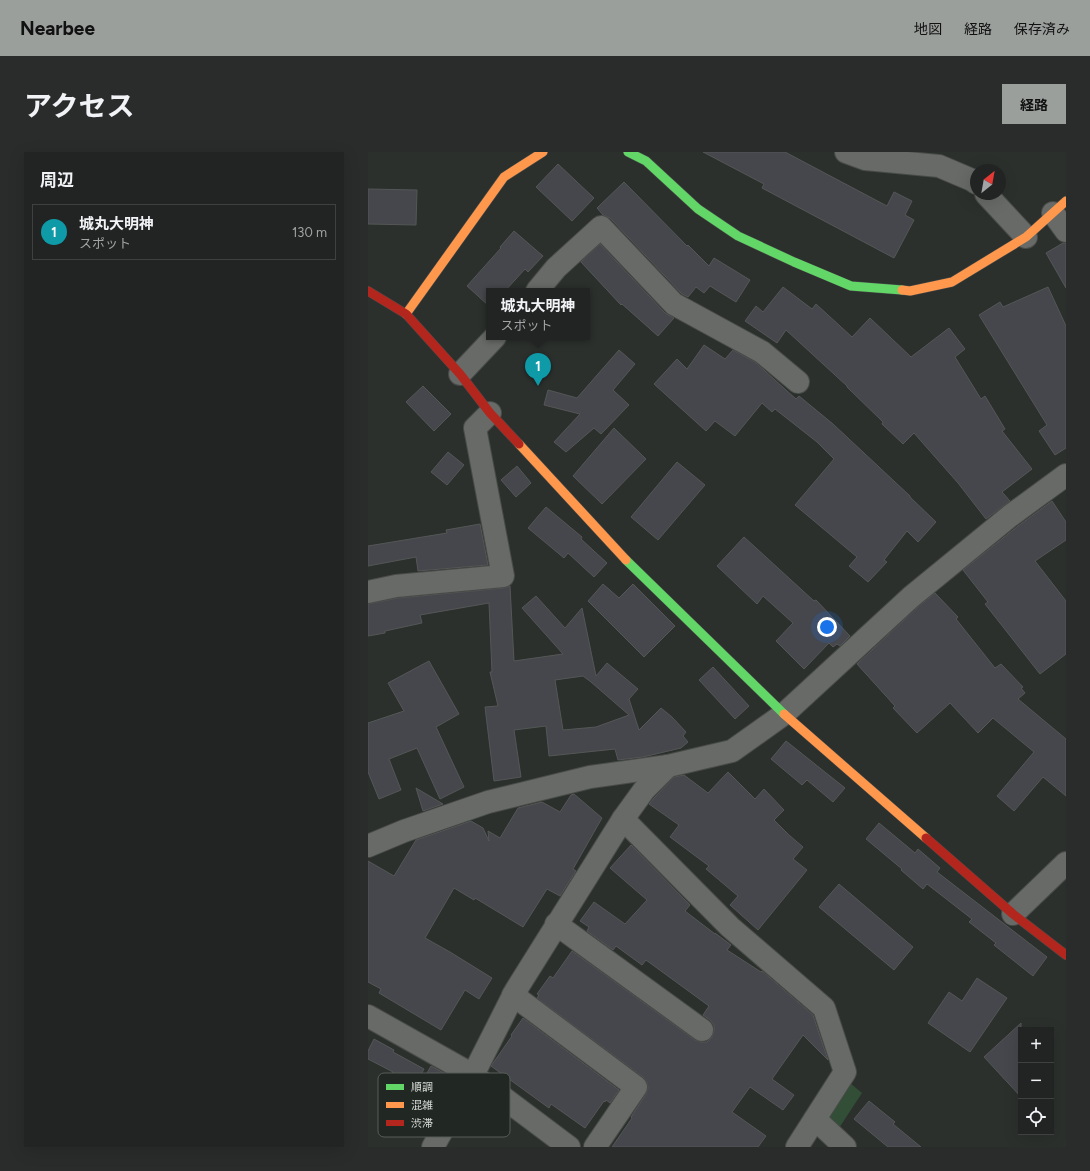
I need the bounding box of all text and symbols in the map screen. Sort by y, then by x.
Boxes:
text: Nearbee [20,17,95,40]
text: 地図 [914,21,942,38]
text: 経路 [964,21,992,38]
text: 保存済み [1014,21,1070,38]
button: 経路 [1002,84,1066,124]
text: アクセス [24,89,135,123]
north arrow [970,164,1006,200]
text: 周辺 [40,170,74,190]
text: 城丸大明神 [79,215,154,233]
text: 1 [51,225,57,240]
text: 130 m [292,225,327,240]
text: スポット [79,236,131,251]
popup [486,288,590,340]
text: 城丸大明神 [500,297,576,315]
text: スポット [500,318,553,333]
pin: 1 [525,353,551,386]
your location [817,617,837,637]
map controls [1018,1027,1054,1135]
button: + [1018,1027,1054,1063]
button: − [1018,1063,1054,1099]
legend [378,1073,510,1137]
text: 順調 [411,1081,433,1094]
text: 混雑 [411,1099,433,1112]
button: locate [1018,1099,1054,1135]
text: 渋滞 [411,1117,433,1130]

